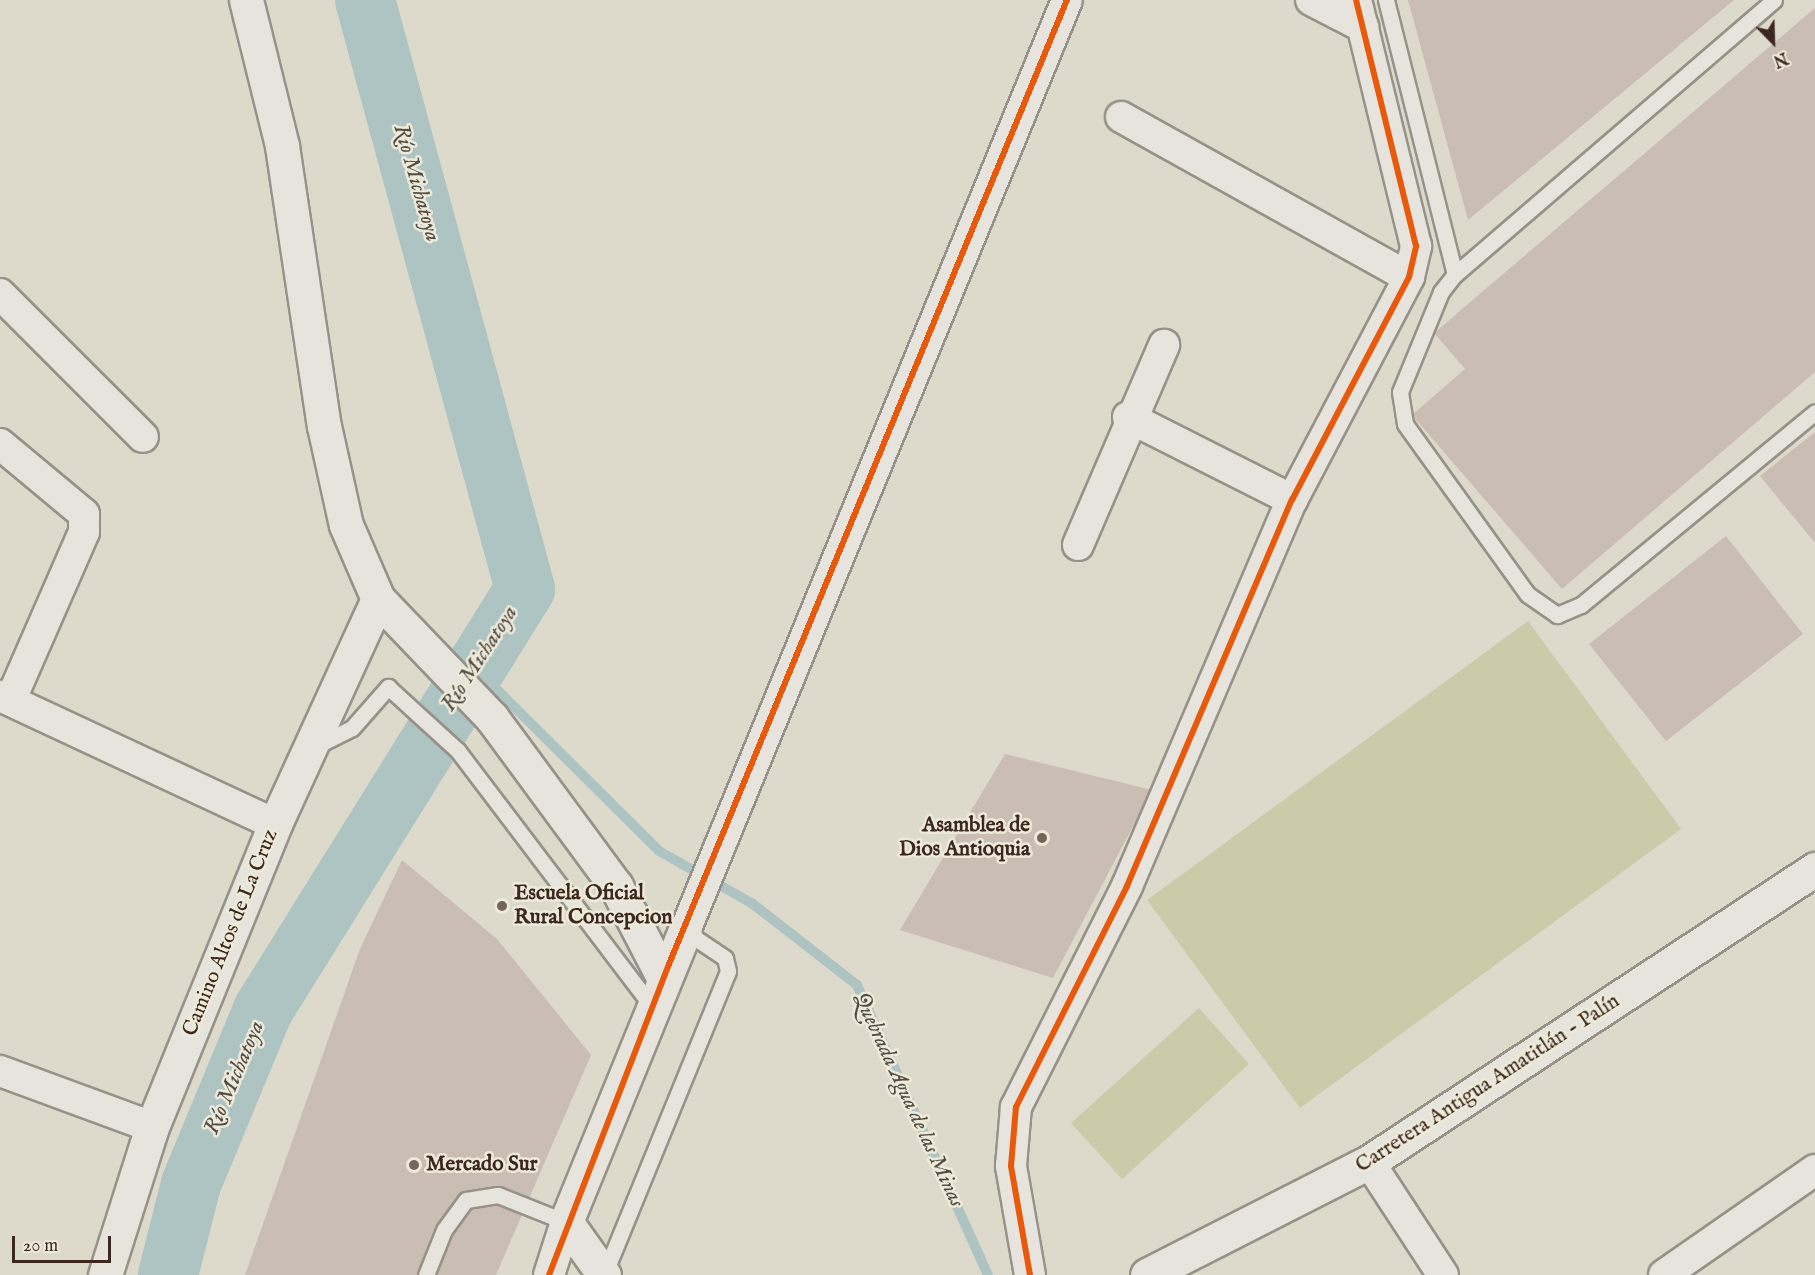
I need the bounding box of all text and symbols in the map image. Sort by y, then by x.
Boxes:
north arrow [1743,12,1803,72]
text: N [1770,47,1790,70]
water label: Río Michatoya [387,121,445,245]
water label: Río Michatoya [436,601,524,717]
place label: Asamblea de Dios Antioquia [899,813,1030,863]
street label: Camino Altos de La Cruz [178,826,284,1040]
marker: Asamblea de Dios Antioquia [1035,831,1049,845]
place label: Escuela Oficial Rural Concepcion [514,881,672,931]
marker: Escuela Oficial Rural Concepcion [495,899,509,913]
water label: Quebrada Agua de las Minas [847,988,969,1212]
street label: Carretera Antigua Amatitlán - Palín [1351,989,1625,1179]
water label: Río Michatoya [199,1017,271,1139]
place label: Mercado Sur [426,1152,537,1178]
marker: Mercado Sur [407,1158,421,1172]
scale bar [15,1224,114,1262]
text: 20 m [23,1235,58,1258]

